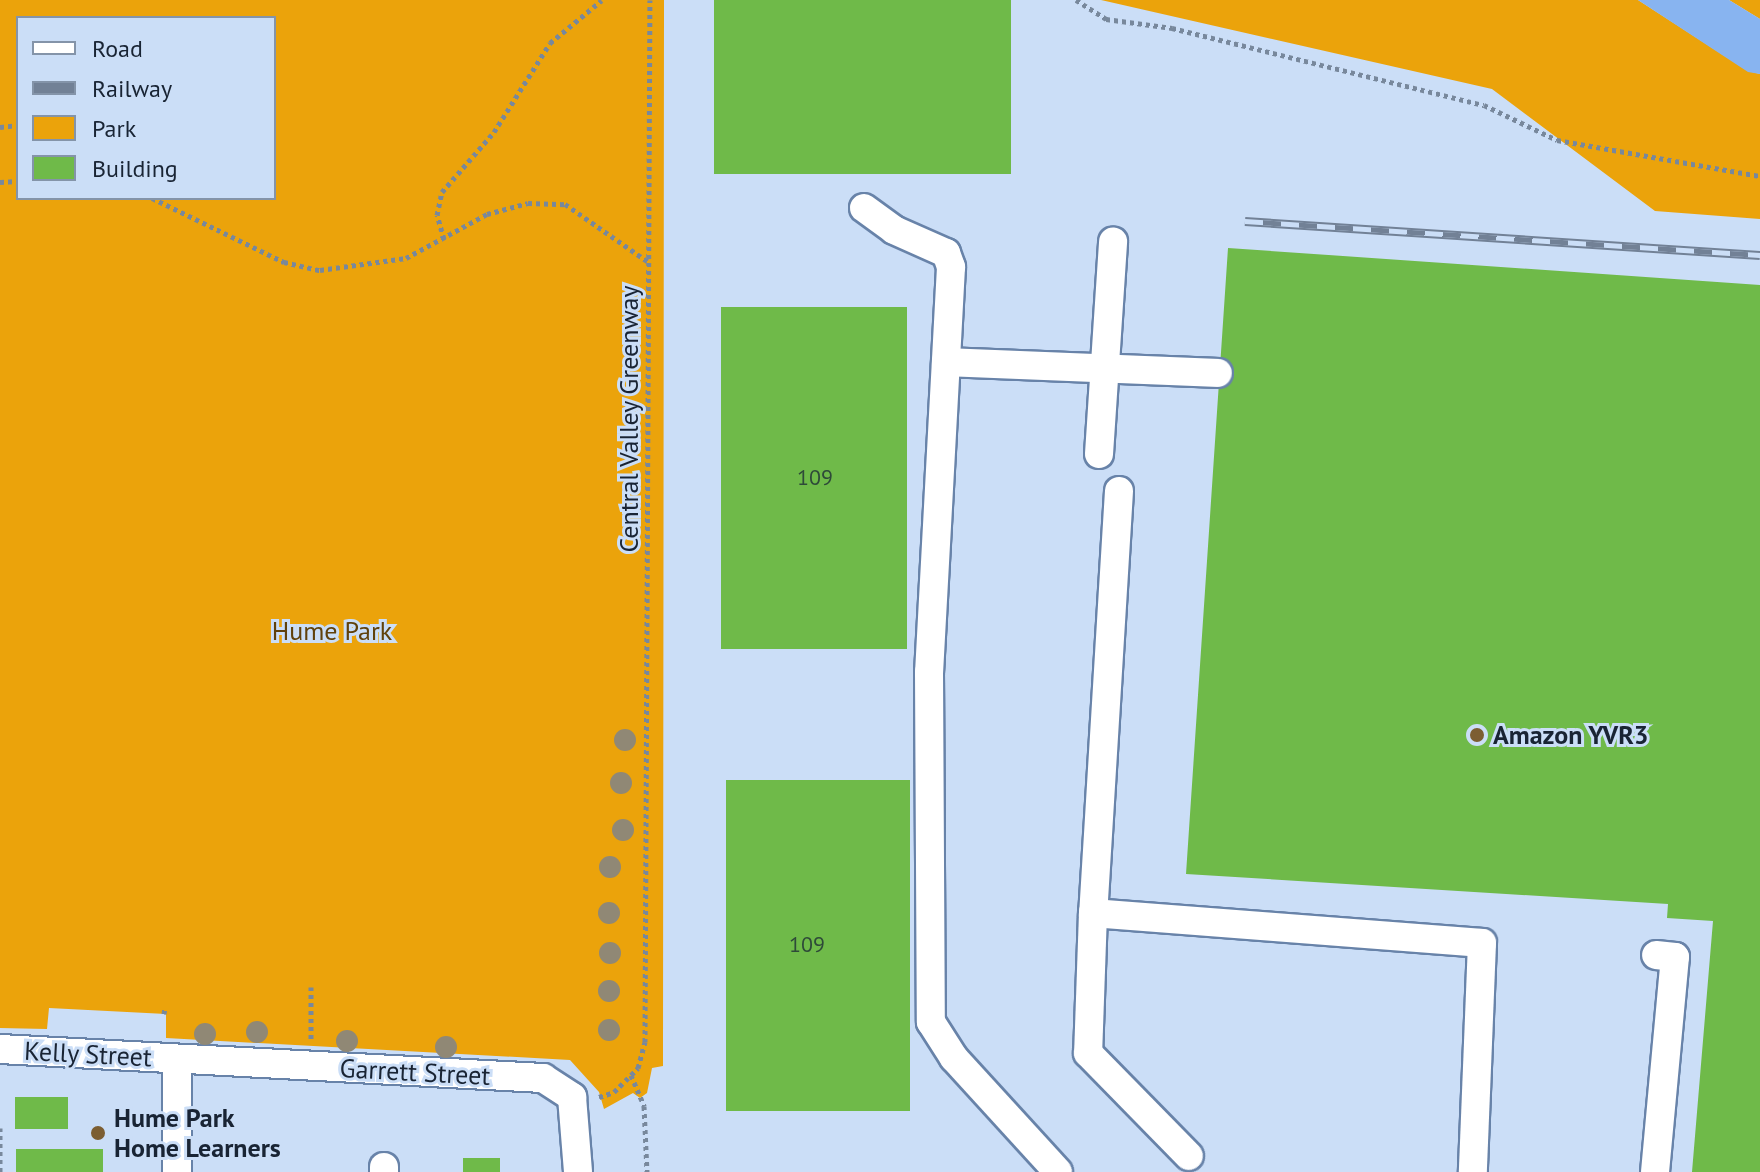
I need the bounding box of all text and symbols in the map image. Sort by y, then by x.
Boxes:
legend [16,16,276,200]
text: Road [92,33,143,64]
text: Railway [92,73,172,104]
text: Park [92,113,136,144]
text: Building [92,153,178,184]
street label: Central Valley Greenway [613,285,645,553]
house number: 109 [797,465,833,491]
park label: Hume Park [272,615,392,647]
place label: Amazon YVR3 [1493,719,1649,751]
marker: Amazon YVR3 [1468,726,1486,744]
house number: 109 [789,932,825,958]
street label: Kelly Street [23,1035,153,1073]
street label: Garrett Street [339,1052,491,1092]
place label: Hume Park Home Learners [114,1102,281,1164]
marker: Hume Park Home Learners [89,1124,107,1142]

